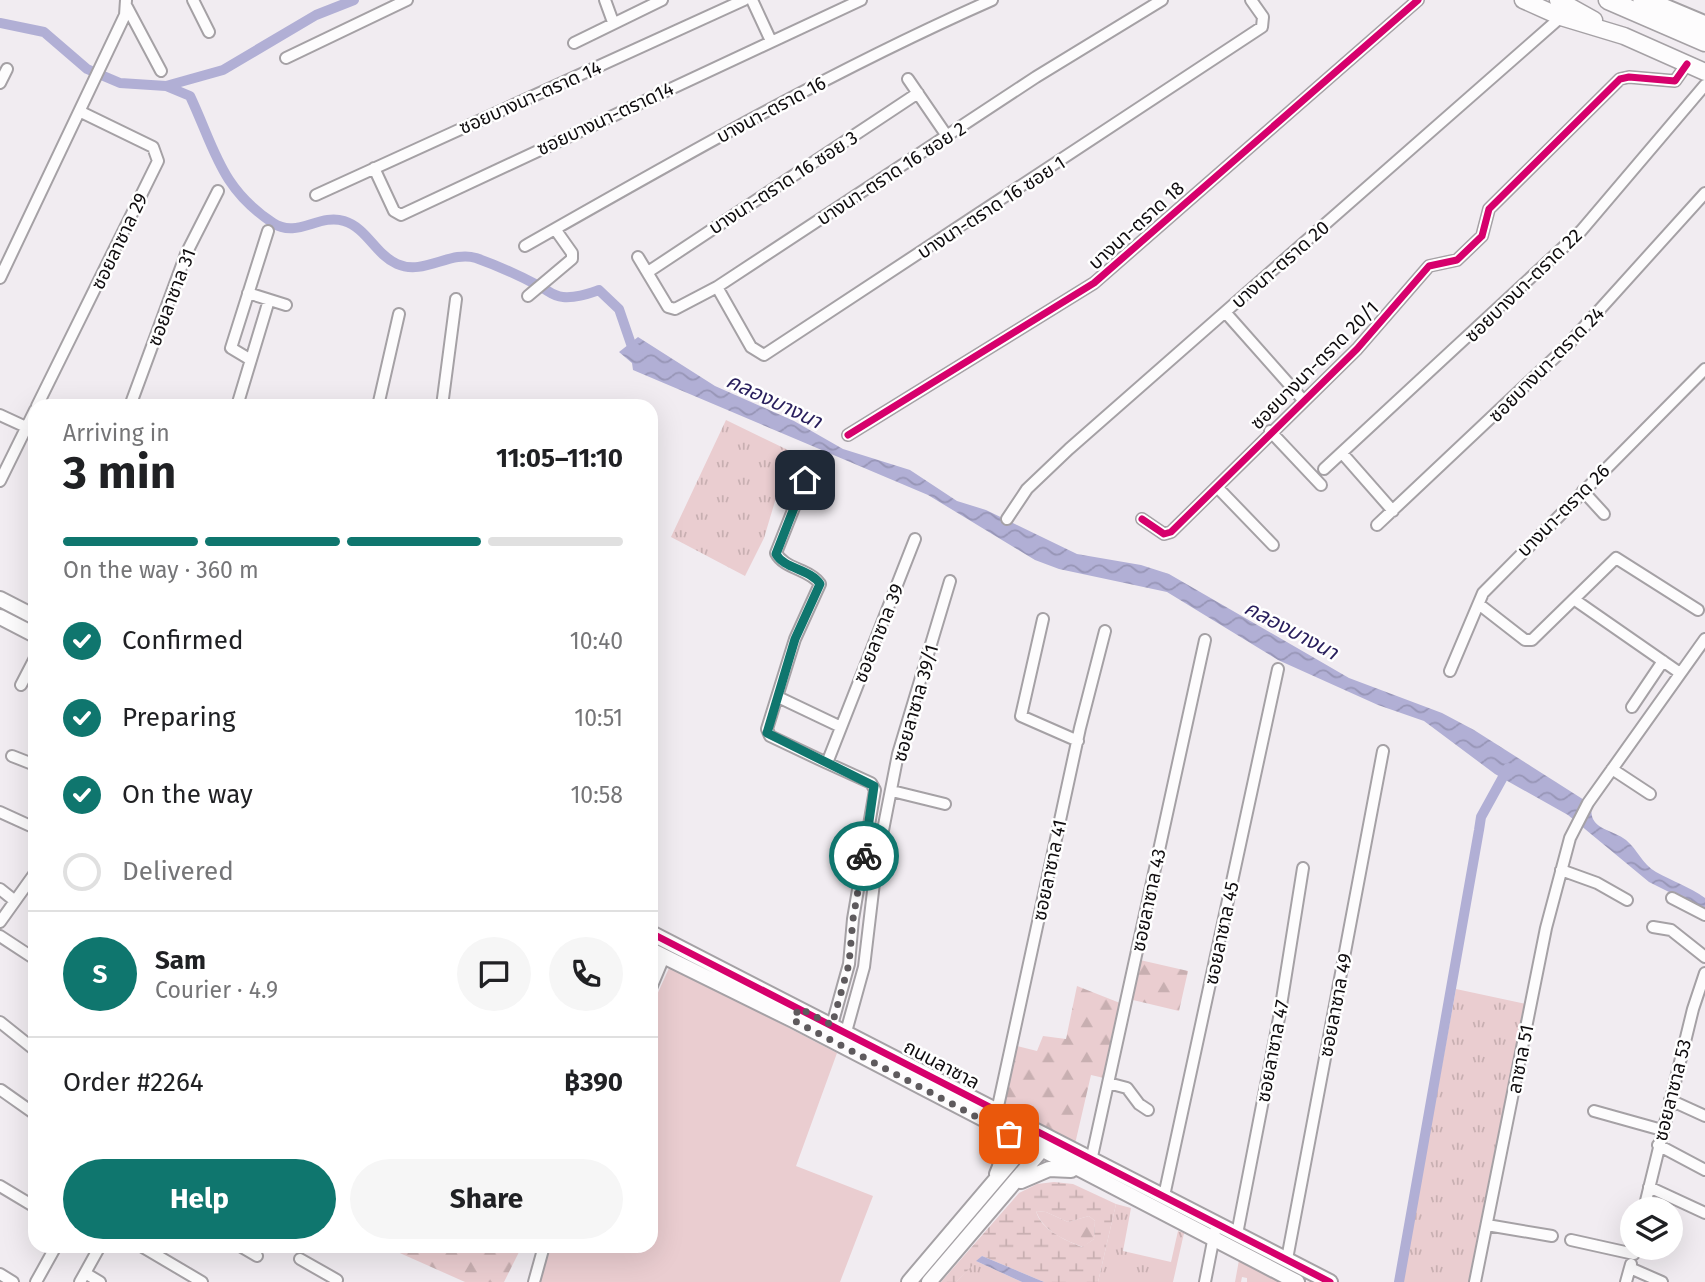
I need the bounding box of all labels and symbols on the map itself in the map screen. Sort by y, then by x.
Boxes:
street label: ซอยบางนา-ตราด 14 [455,56,605,139]
street label: บางนา-ตราด 16 [713,71,830,148]
street label: ซอยบางนา-ตราด14 [533,77,677,160]
street label: บางนา-ตราด 16 ซอย 2 [813,117,970,230]
street label: บางนา-ตราด 16 ซอย 3 [705,126,862,239]
street label: บางนา-ตราด 16 ซอย 1 [913,151,1070,264]
street label: บางนา-ตราด 18 [1084,176,1189,274]
street label: ซอยลาซาล 29 [86,189,153,293]
street label: บางนา-ตราด 20 [1227,216,1334,313]
street label: ซอยบางนา-ตราด 22 [1460,224,1587,347]
street label: ซอยลาซาล 31 [142,245,201,349]
street label: ซอยบางนา-ตราด 20/1 [1245,296,1383,434]
street label: ซอยบางนา-ตราด 24 [1484,302,1609,427]
water label: คลองบางนา [722,368,827,435]
pin [775,450,835,510]
street label: บางนา-ตราด 26 [1512,459,1615,562]
street label: ซอยลาซาล 39 [848,580,909,686]
water label: คลองบางนา [1240,595,1343,666]
street label: ซอยลาซาล 39/1 [888,642,943,764]
street label: ซอยลาซาล 41 [1028,817,1071,923]
courier [829,821,899,891]
street label: ซอยลาซาล 43 [1126,846,1171,954]
street label: ซอยลาซาล 45 [1199,879,1244,987]
street label: ซอยลาซาล 49 [1314,951,1357,1059]
street label: ซอยลาซาล 47 [1251,998,1294,1104]
street label: ลาซาล 51 [1503,1023,1538,1095]
street label: ถนนลาซาล [900,1035,984,1094]
street label: ซอยลาซาล 53 [1649,1037,1696,1144]
pin [979,1104,1039,1164]

